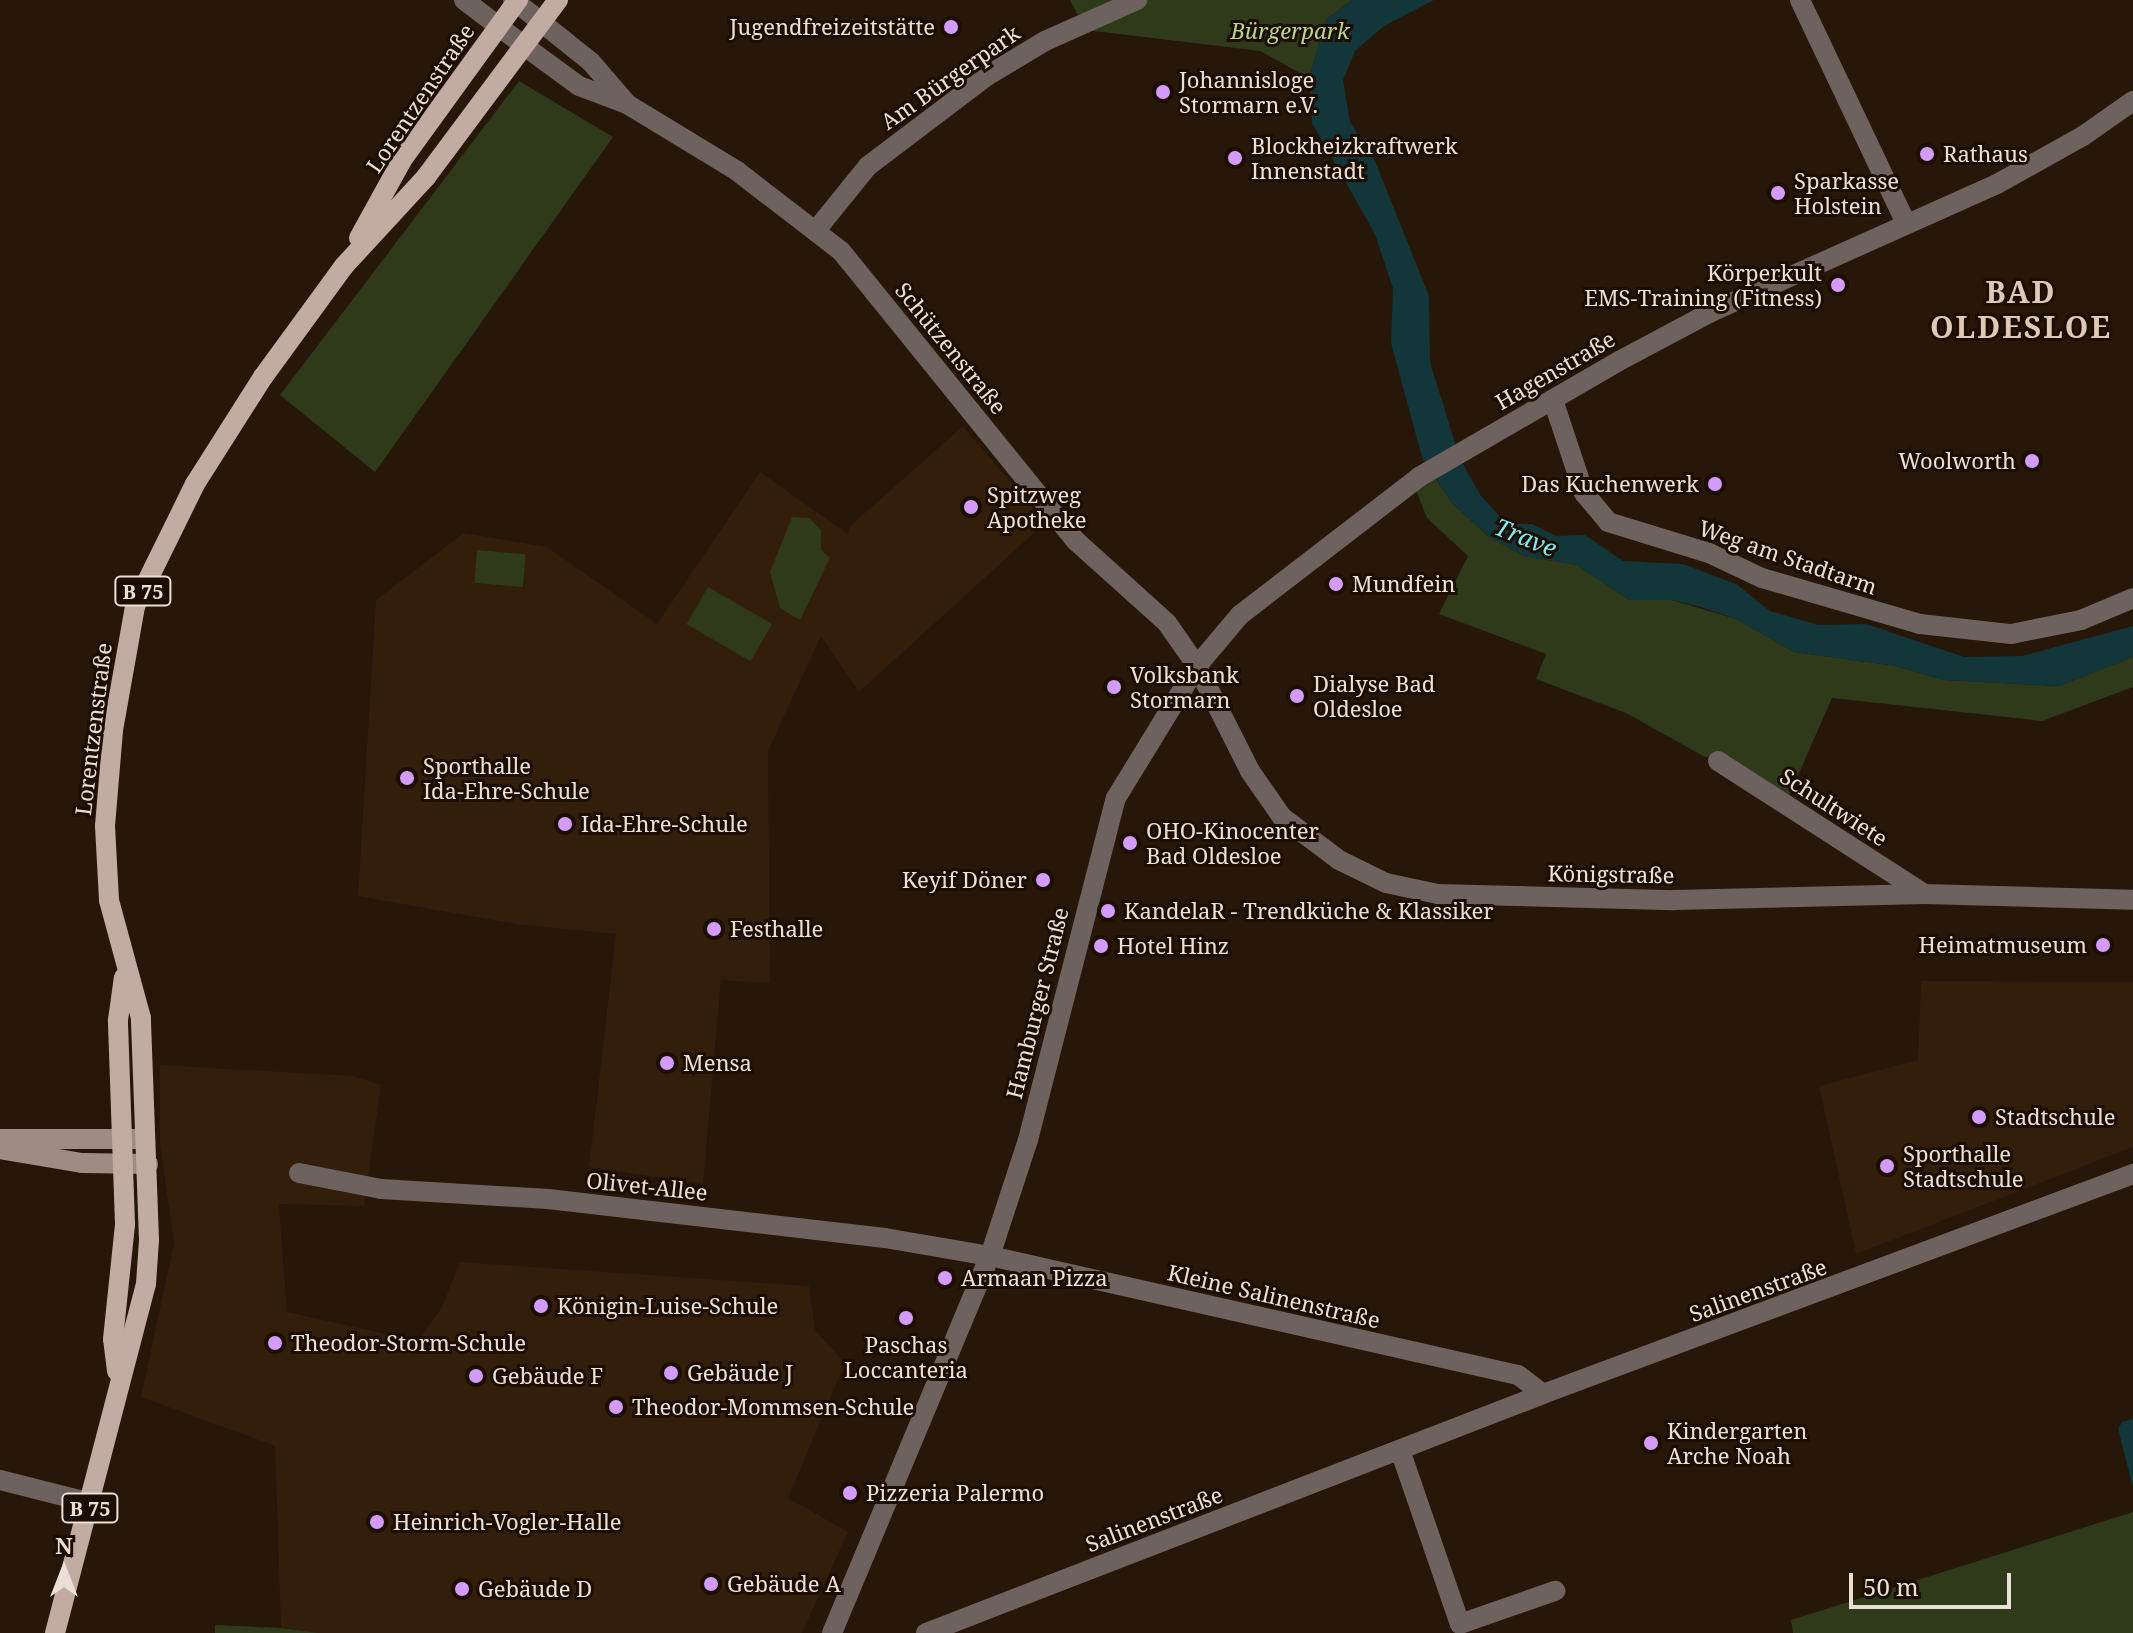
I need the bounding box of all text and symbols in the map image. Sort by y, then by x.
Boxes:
place label: Jugendfreizeitstätte [729,14,935,40]
marker: Jugendfreizeitstätte [942,18,960,36]
park label: Bürgerpark [1230,18,1350,44]
street label: Lorentzenstraße [361,19,479,177]
street label: Am Bürgerpark [875,19,1025,135]
place label: Johannisloge Stormarn e.V. [1179,66,1318,118]
marker: Johannisloge Stormarn e.V. [1154,83,1172,101]
place label: Blockheizkraftwerk Innenstadt [1251,132,1458,184]
place label: Rathaus [1943,141,2028,167]
marker: Rathaus [1918,145,1936,163]
marker: Blockheizkraftwerk Innenstadt [1226,149,1244,167]
place label: Sparkasse Holstein [1794,167,1899,218]
marker: Sparkasse Holstein [1769,184,1787,202]
place label: Körperkult EMS-Training (Fitness) [1584,259,1822,310]
district label: BAD OLDESLOE [1930,274,2112,344]
marker: Körperkult EMS-Training (Fitness) [1829,276,1847,294]
street label: Schützenstraße [890,277,1012,419]
street label: Hagenstraße [1491,325,1619,415]
place label: Woolworth [1898,448,2016,474]
marker: Woolworth [2023,452,2041,470]
place label: Das Kuchenwerk [1521,471,1699,497]
marker: Das Kuchenwerk [1706,475,1724,493]
place label: Spitzweg Apotheke [987,481,1086,532]
marker: Spitzweg Apotheke [962,498,980,516]
water label: Trave [1491,512,1561,562]
street label: Weg am Stadtarm [1695,514,1881,600]
place label: Mundfein [1352,571,1455,597]
road number: B 75 [113,575,173,607]
marker: Mundfein [1327,575,1345,593]
street label: Lorentzenstraße [69,641,117,817]
place label: Volksbank Stormarn [1130,661,1239,712]
place label: Dialyse Bad Oldesloe [1313,670,1435,722]
marker: Volksbank Stormarn [1105,678,1123,696]
marker: Dialyse Bad Oldesloe [1288,687,1306,705]
place label: Sporthalle Ida-Ehre-Schule [423,752,590,804]
street label: Schultwiete [1775,763,1893,851]
marker: Sporthalle Ida-Ehre-Schule [398,769,416,787]
place label: Ida-Ehre-Schule [581,811,748,837]
marker: Ida-Ehre-Schule [556,815,574,833]
place label: OHO-Kinocenter Bad Oldesloe [1146,817,1319,868]
marker: OHO-Kinocenter Bad Oldesloe [1121,834,1139,852]
street label: Königstraße [1547,860,1675,888]
place label: Keyif Döner [902,867,1027,893]
marker: Keyif Döner [1034,871,1052,889]
place label: KandelaR - Trendküche & Klassiker [1124,898,1494,924]
marker: KandelaR - Trendküche & Klassiker [1099,902,1117,920]
street label: Hamburger Straße [1000,905,1074,1101]
place label: Festhalle [730,916,823,942]
marker: Festhalle [705,920,723,938]
place label: Heimatmuseum [1919,932,2087,958]
place label: Hotel Hinz [1117,933,1229,959]
marker: Heimatmuseum [2094,936,2112,954]
marker: Hotel Hinz [1092,937,1110,955]
place label: Mensa [683,1050,752,1076]
marker: Mensa [658,1054,676,1072]
place label: Stadtschule [1995,1104,2116,1130]
marker: Stadtschule [1970,1108,1988,1126]
place label: Sporthalle Stadtschule [1903,1140,2024,1192]
marker: Sporthalle Stadtschule [1878,1157,1896,1175]
street label: Olivet-Allee [585,1166,709,1206]
street label: Salinenstraße [1686,1253,1830,1327]
street label: Kleine Salinenstraße [1165,1259,1383,1333]
place label: Armaan Pizza [961,1265,1108,1291]
marker: Armaan Pizza [936,1269,954,1287]
place label: Königin-Luise-Schule [557,1293,778,1319]
marker: Königin-Luise-Schule [532,1297,550,1315]
marker: Paschas Loccanteria [897,1309,915,1327]
place label: Theodor-Storm-Schule [291,1330,526,1356]
place label: Paschas Loccanteria [844,1331,968,1382]
marker: Theodor-Storm-Schule [266,1334,284,1352]
place label: Gebäude J [687,1360,793,1386]
place label: Gebäude F [492,1363,603,1389]
marker: Gebäude J [662,1364,680,1382]
marker: Gebäude F [467,1367,485,1385]
place label: Theodor-Mommsen-Schule [632,1394,914,1420]
marker: Theodor-Mommsen-Schule [607,1398,625,1416]
place label: Kindergarten Arche Noah [1667,1417,1808,1468]
marker: Kindergarten Arche Noah [1642,1434,1660,1452]
place label: Pizzeria Palermo [866,1480,1044,1506]
street label: Salinenstraße [1082,1481,1226,1557]
marker: Pizzeria Palermo [841,1484,859,1502]
road number: B 75 [60,1492,120,1524]
place label: Heinrich-Vogler-Halle [393,1509,622,1535]
marker: Heinrich-Vogler-Halle [368,1513,386,1531]
north arrow [24,1529,104,1609]
text: N [55,1530,73,1560]
scale bar [1853,1557,2015,1607]
text: 50 m [1863,1570,1919,1603]
place label: Gebäude A [727,1571,841,1597]
marker: Gebäude A [702,1575,720,1593]
place label: Gebäude D [478,1576,592,1602]
marker: Gebäude D [453,1580,471,1598]

